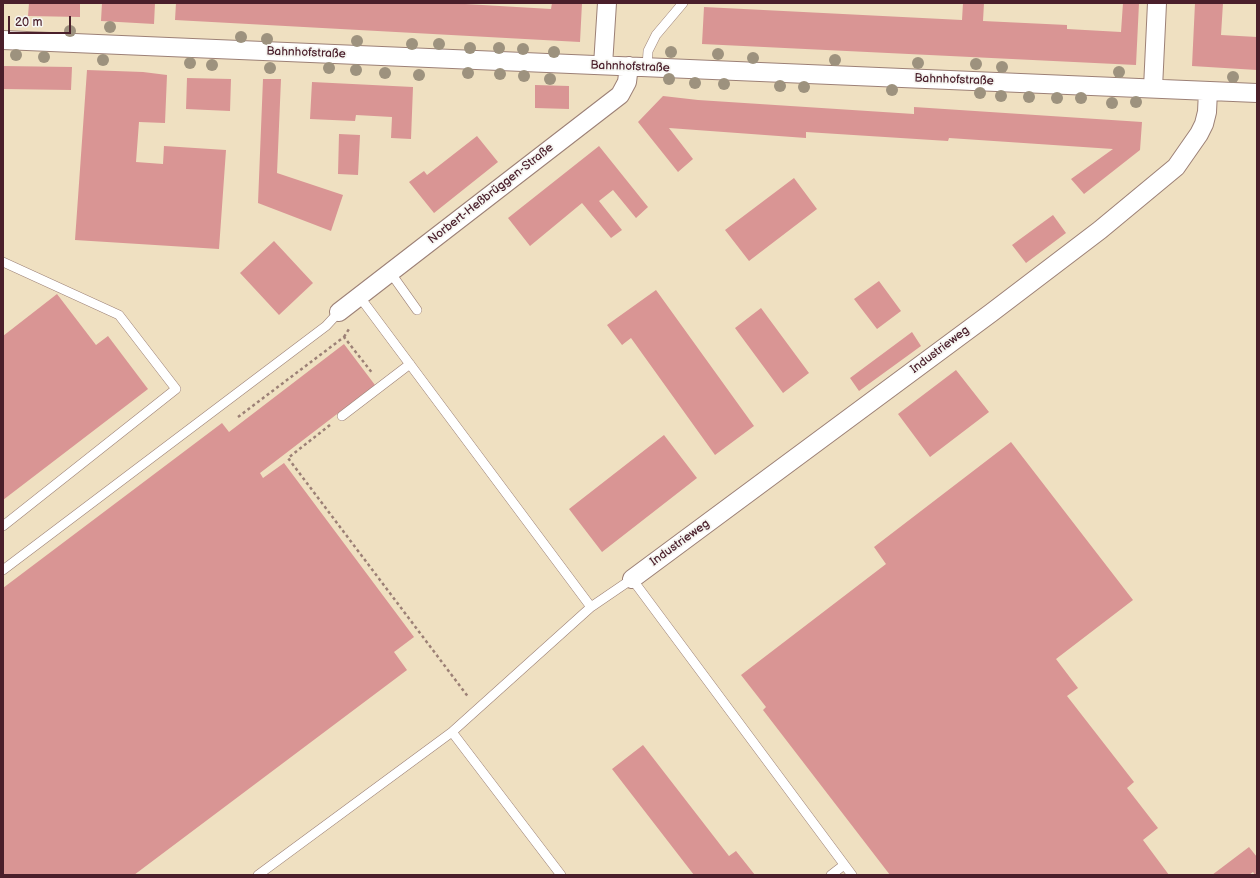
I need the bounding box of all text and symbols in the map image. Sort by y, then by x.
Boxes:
scale bar [10,8,73,34]
text: 20 m [15,15,42,30]
street label: Bahnhofstraße [266,44,346,62]
street label: Bahnhofstraße [590,58,670,76]
street label: Bahnhofstraße [914,71,994,89]
street label: Norbert-Heßbrüggen-Straße [426,141,556,247]
street label: Industrieweg [908,323,972,377]
street label: Industrieweg [647,517,713,569]

